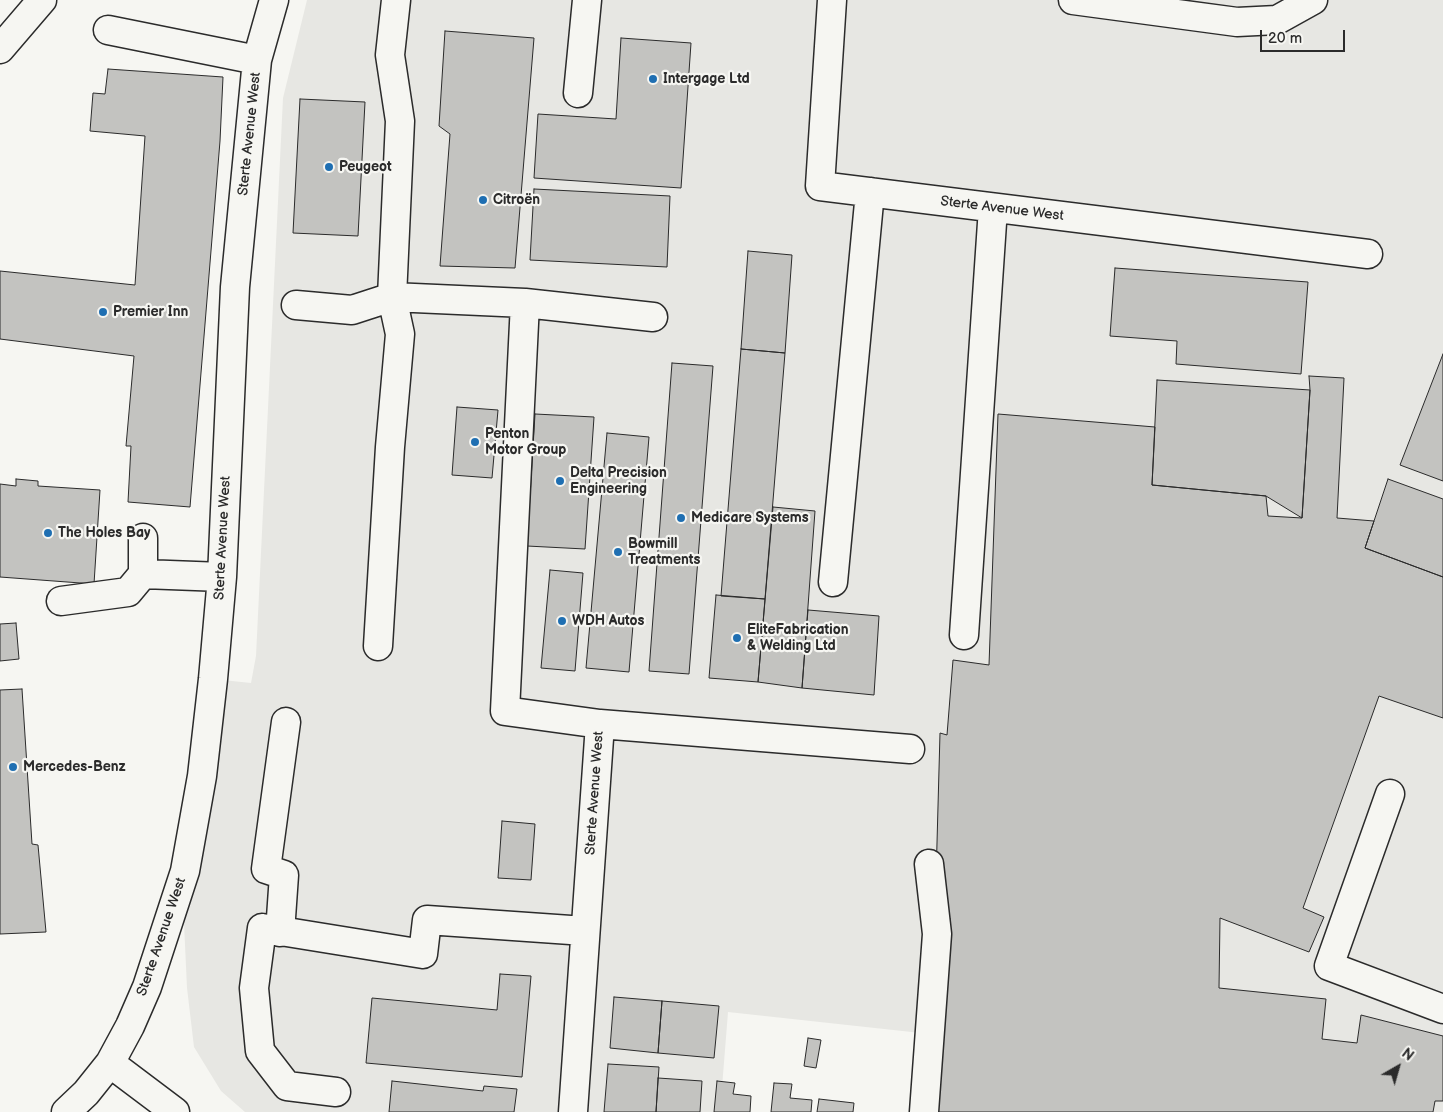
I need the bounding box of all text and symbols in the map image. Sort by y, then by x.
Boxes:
scale bar [1263,20,1348,52]
text: 20 m [1268,29,1302,48]
street label: Sterte Avenue West [235,71,265,197]
place label: Intergage Ltd [663,71,750,87]
marker: Intergage Ltd [647,73,659,85]
place label: Peugeot [339,159,392,175]
marker: Peugeot [323,161,335,173]
place label: Citroën [493,192,540,208]
street label: Sterte Avenue West [939,193,1065,225]
marker: Citroën [477,194,489,206]
place label: Premier Inn [113,304,188,320]
marker: Premier Inn [97,306,109,318]
place label: Penton Motor Group [485,426,566,458]
marker: Penton Motor Group [469,436,481,448]
place label: Delta Precision Engineering [570,465,667,498]
marker: Delta Precision Engineering [554,475,566,487]
street label: Sterte Avenue West [211,476,235,600]
place label: Medicare Systems [691,510,809,526]
marker: Medicare Systems [675,512,687,524]
place label: The Holes Bay [58,525,150,541]
marker: The Holes Bay [42,527,54,539]
place label: Bowmill Treatments [628,536,700,568]
marker: Bowmill Treatments [612,546,624,558]
place label: WDH Autos [572,613,644,629]
marker: WDH Autos [556,615,568,627]
place label: EliteFabrication & Welding Ltd [747,622,848,654]
marker: EliteFabrication & Welding Ltd [731,632,743,644]
street label: Sterte Avenue West [582,731,608,855]
place label: Mercedes-Benz [23,759,126,775]
marker: Mercedes-Benz [7,761,19,773]
street label: Sterte Avenue West [134,876,190,998]
north arrow [1373,1042,1423,1092]
text: N [1398,1045,1417,1065]

